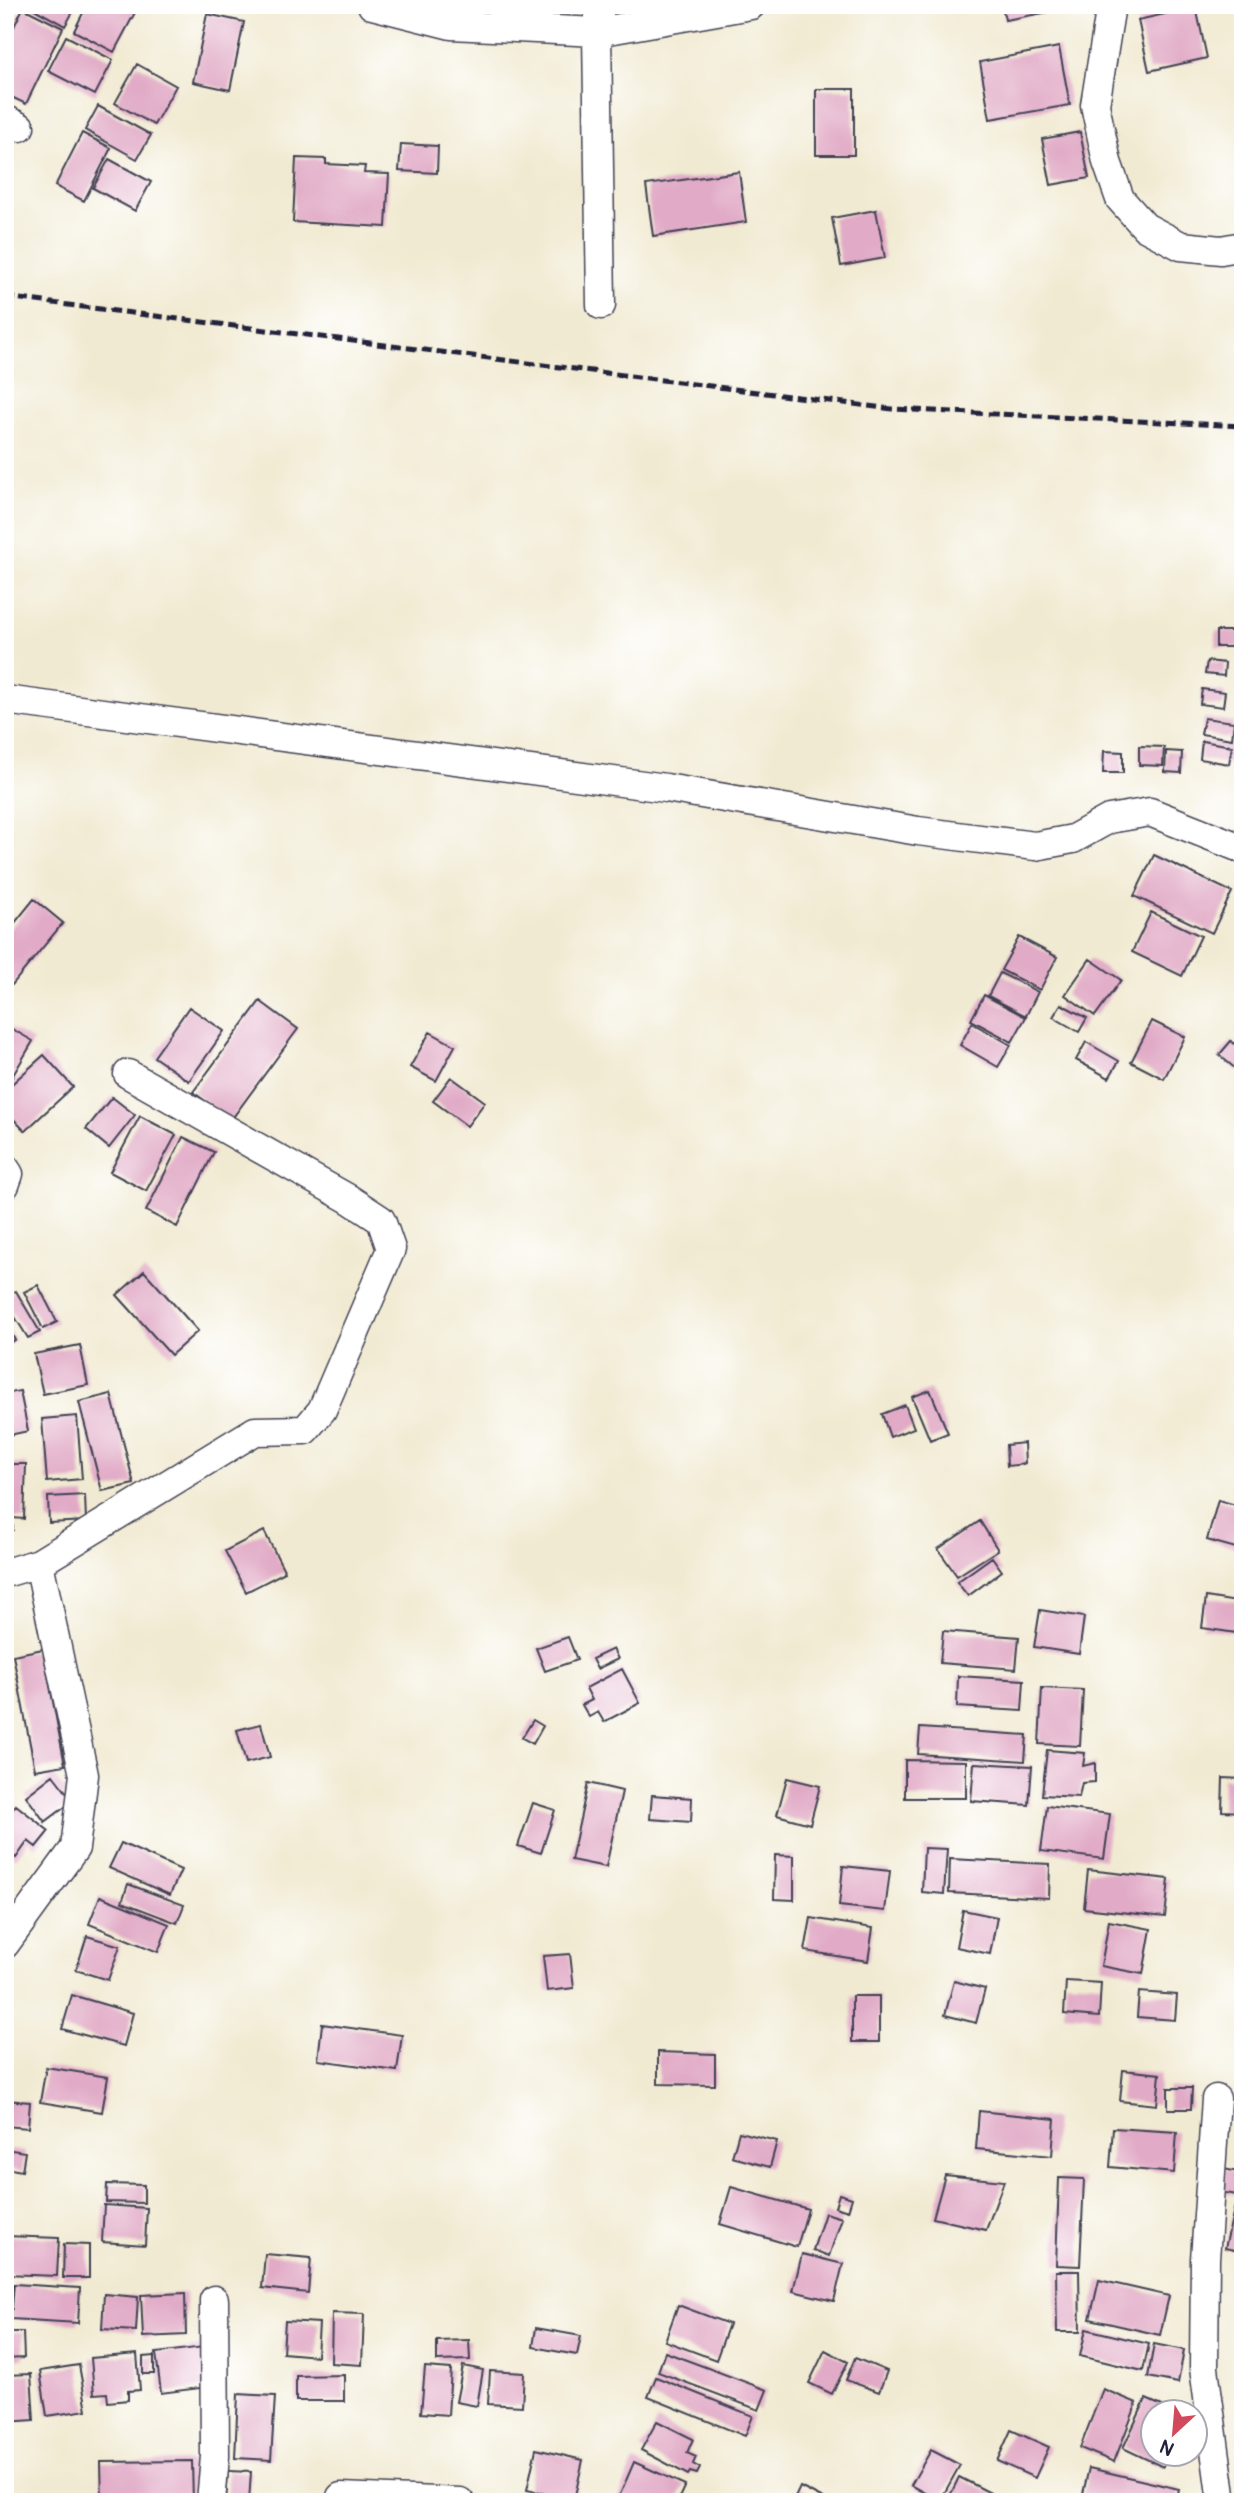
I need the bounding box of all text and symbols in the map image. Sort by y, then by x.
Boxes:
north arrow [1140,2398,1210,2468]
text: N [1156,2434,1178,2461]

